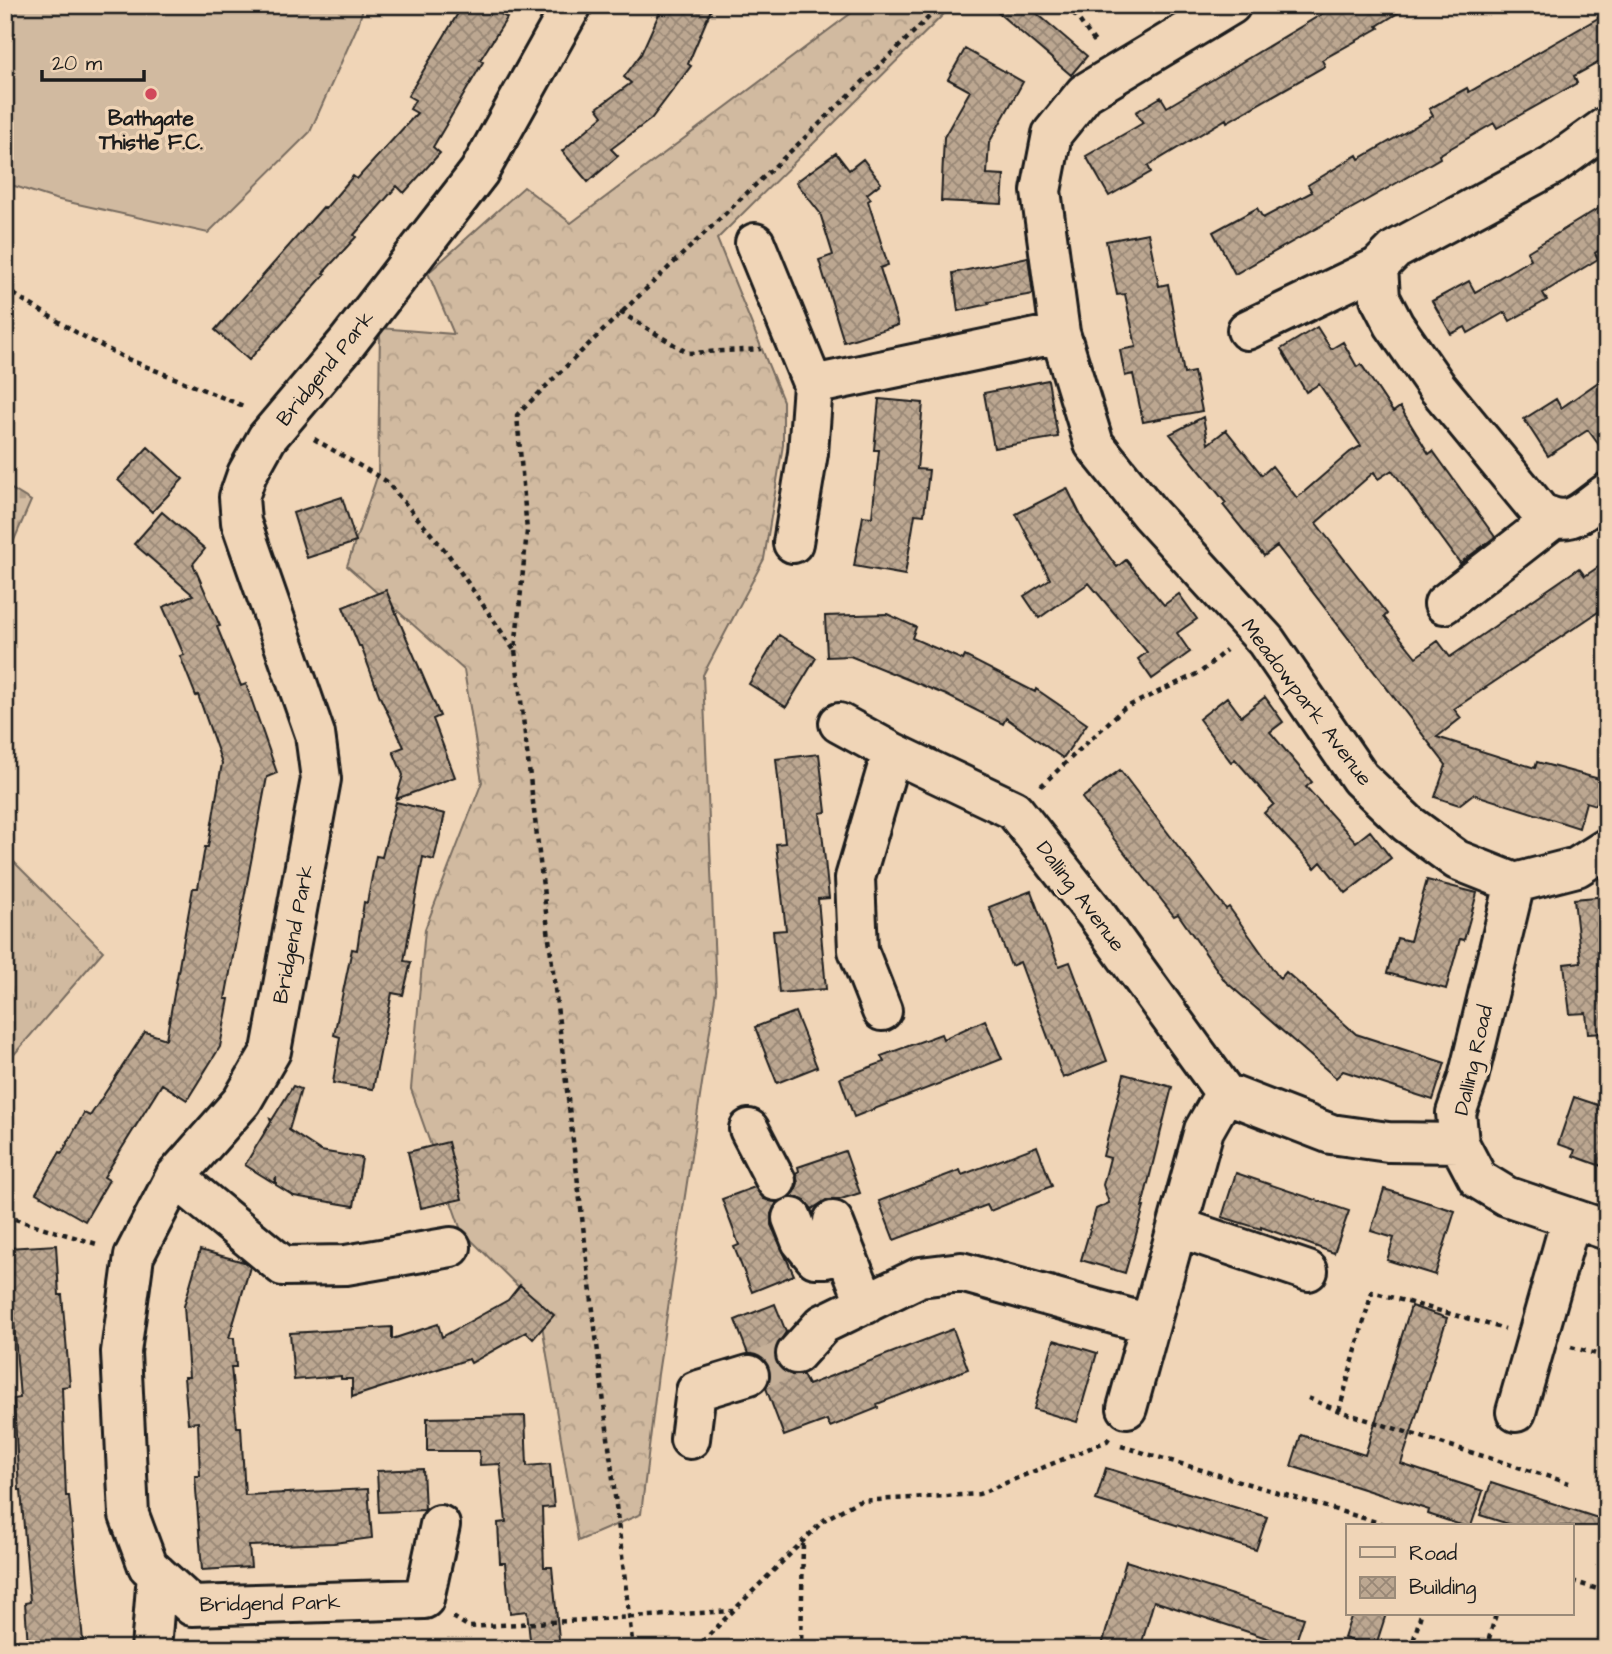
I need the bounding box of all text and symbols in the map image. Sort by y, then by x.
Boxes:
scale bar [42,38,144,82]
text: 20 m [52,49,103,78]
marker: Bathgate Thistle F.C. [143,86,159,102]
place label: Bathgate Thistle F.C. [98,104,203,157]
street label: Bridgend Park [270,304,383,433]
street label: Meadowpark Avenue [1233,613,1379,792]
street label: Dalling Avenue [1028,835,1132,959]
street label: Bridgend Park [266,862,323,1006]
street label: Dalling Road [1447,1002,1502,1118]
legend [1346,1524,1574,1616]
text: Road [1409,1539,1457,1568]
text: Building [1409,1573,1477,1604]
street label: Bridgend Park [199,1588,341,1621]

